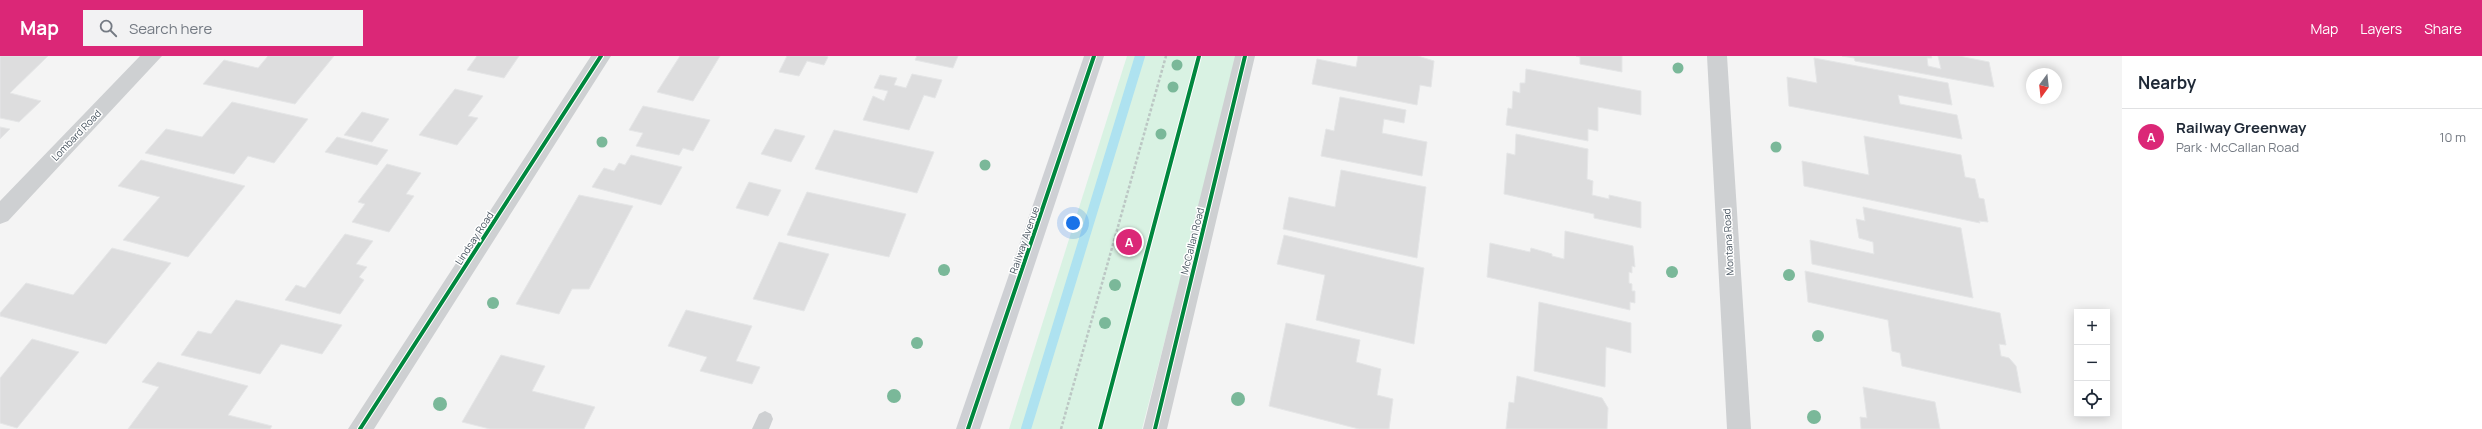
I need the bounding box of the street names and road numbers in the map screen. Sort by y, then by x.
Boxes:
street label: Lombard Road [48,106,104,164]
street label: Railway Avenue [1006,204,1042,276]
street label: McCallan Road [1177,206,1207,276]
street label: Montana Road [1719,208,1737,276]
street label: Lindsay Road [452,209,496,267]

